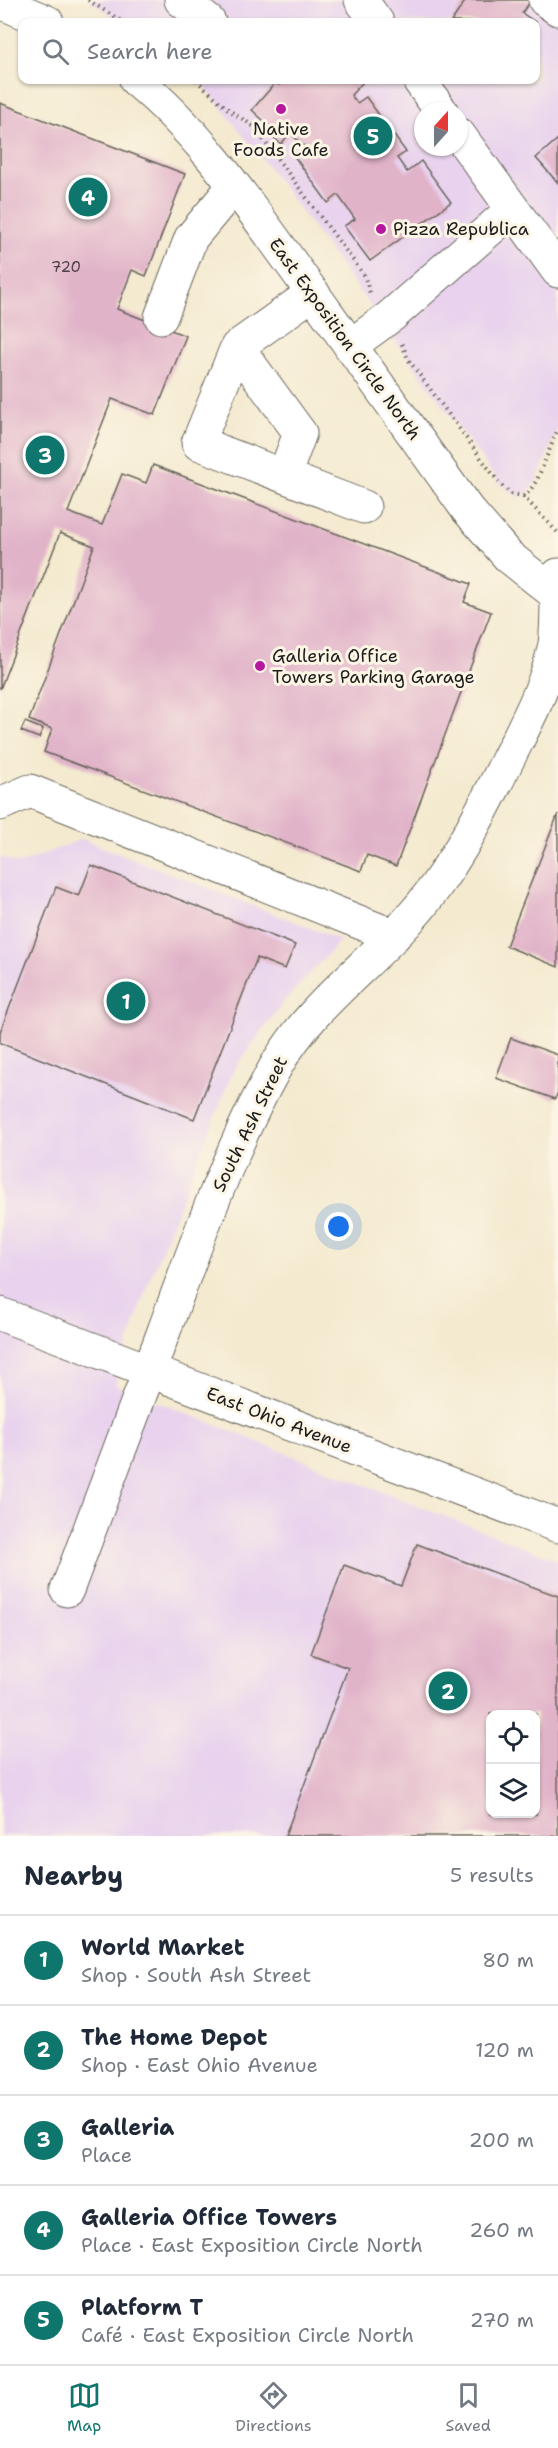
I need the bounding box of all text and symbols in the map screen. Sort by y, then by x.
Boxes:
search box [18,18,540,84]
icon: search [39,35,72,68]
text: Search here [87,37,213,66]
marker: Native Foods Cafe [274,102,288,116]
north arrow [414,102,468,156]
pin: 5 [354,114,392,158]
place label: Native Foods Cafe [233,117,329,162]
pin: 4 [68,174,107,220]
place label: Pizza Republica [393,217,529,241]
marker: Pizza Republica [374,222,388,236]
street label: East Exposition Circle North [263,233,427,445]
house number: 720 [51,257,81,277]
pin: 3 [26,432,64,478]
place label: Galleria Office Towers Parking Garage [272,644,475,689]
marker: Galleria Office Towers Parking Garage [253,659,267,673]
pin: 1 [106,978,146,1024]
street label: South Ash Street [207,1052,293,1196]
your location [324,1212,353,1241]
street label: East Ohio Avenue [203,1381,355,1459]
pin: 2 [428,1668,468,1714]
map controls [486,1710,540,1818]
button: locate [486,1710,540,1764]
button: layers [486,1764,540,1818]
text: Nearby [24,1858,123,1893]
text: 5 results [450,1862,534,1888]
text: World Market [81,1933,244,1962]
text: 1 [39,1947,48,1973]
text: 80 m [482,1947,534,1973]
text: Shop · South Ash Street [81,1962,311,1988]
text: The Home Depot [81,2023,267,2052]
text: 2 [37,2037,51,2063]
text: 120 m [475,2037,534,2063]
text: Shop · East Ohio Avenue [81,2052,318,2078]
text: Galleria [81,2113,174,2142]
text: 3 [37,2127,51,2153]
text: 200 m [469,2127,534,2153]
text: Place [81,2142,132,2168]
text: Galleria Office Towers [81,2203,337,2232]
text: 4 [37,2217,51,2243]
text: 260 m [469,2217,534,2243]
text: Place · East Exposition Circle North [81,2232,423,2258]
text: Platform T [81,2293,203,2322]
text: 5 [37,2307,50,2333]
text: 270 m [470,2307,534,2333]
text: Café · East Exposition Circle North [81,2322,414,2348]
tab: Map [67,2379,101,2436]
tab: Directions [235,2379,312,2436]
tab: Saved [446,2379,491,2436]

